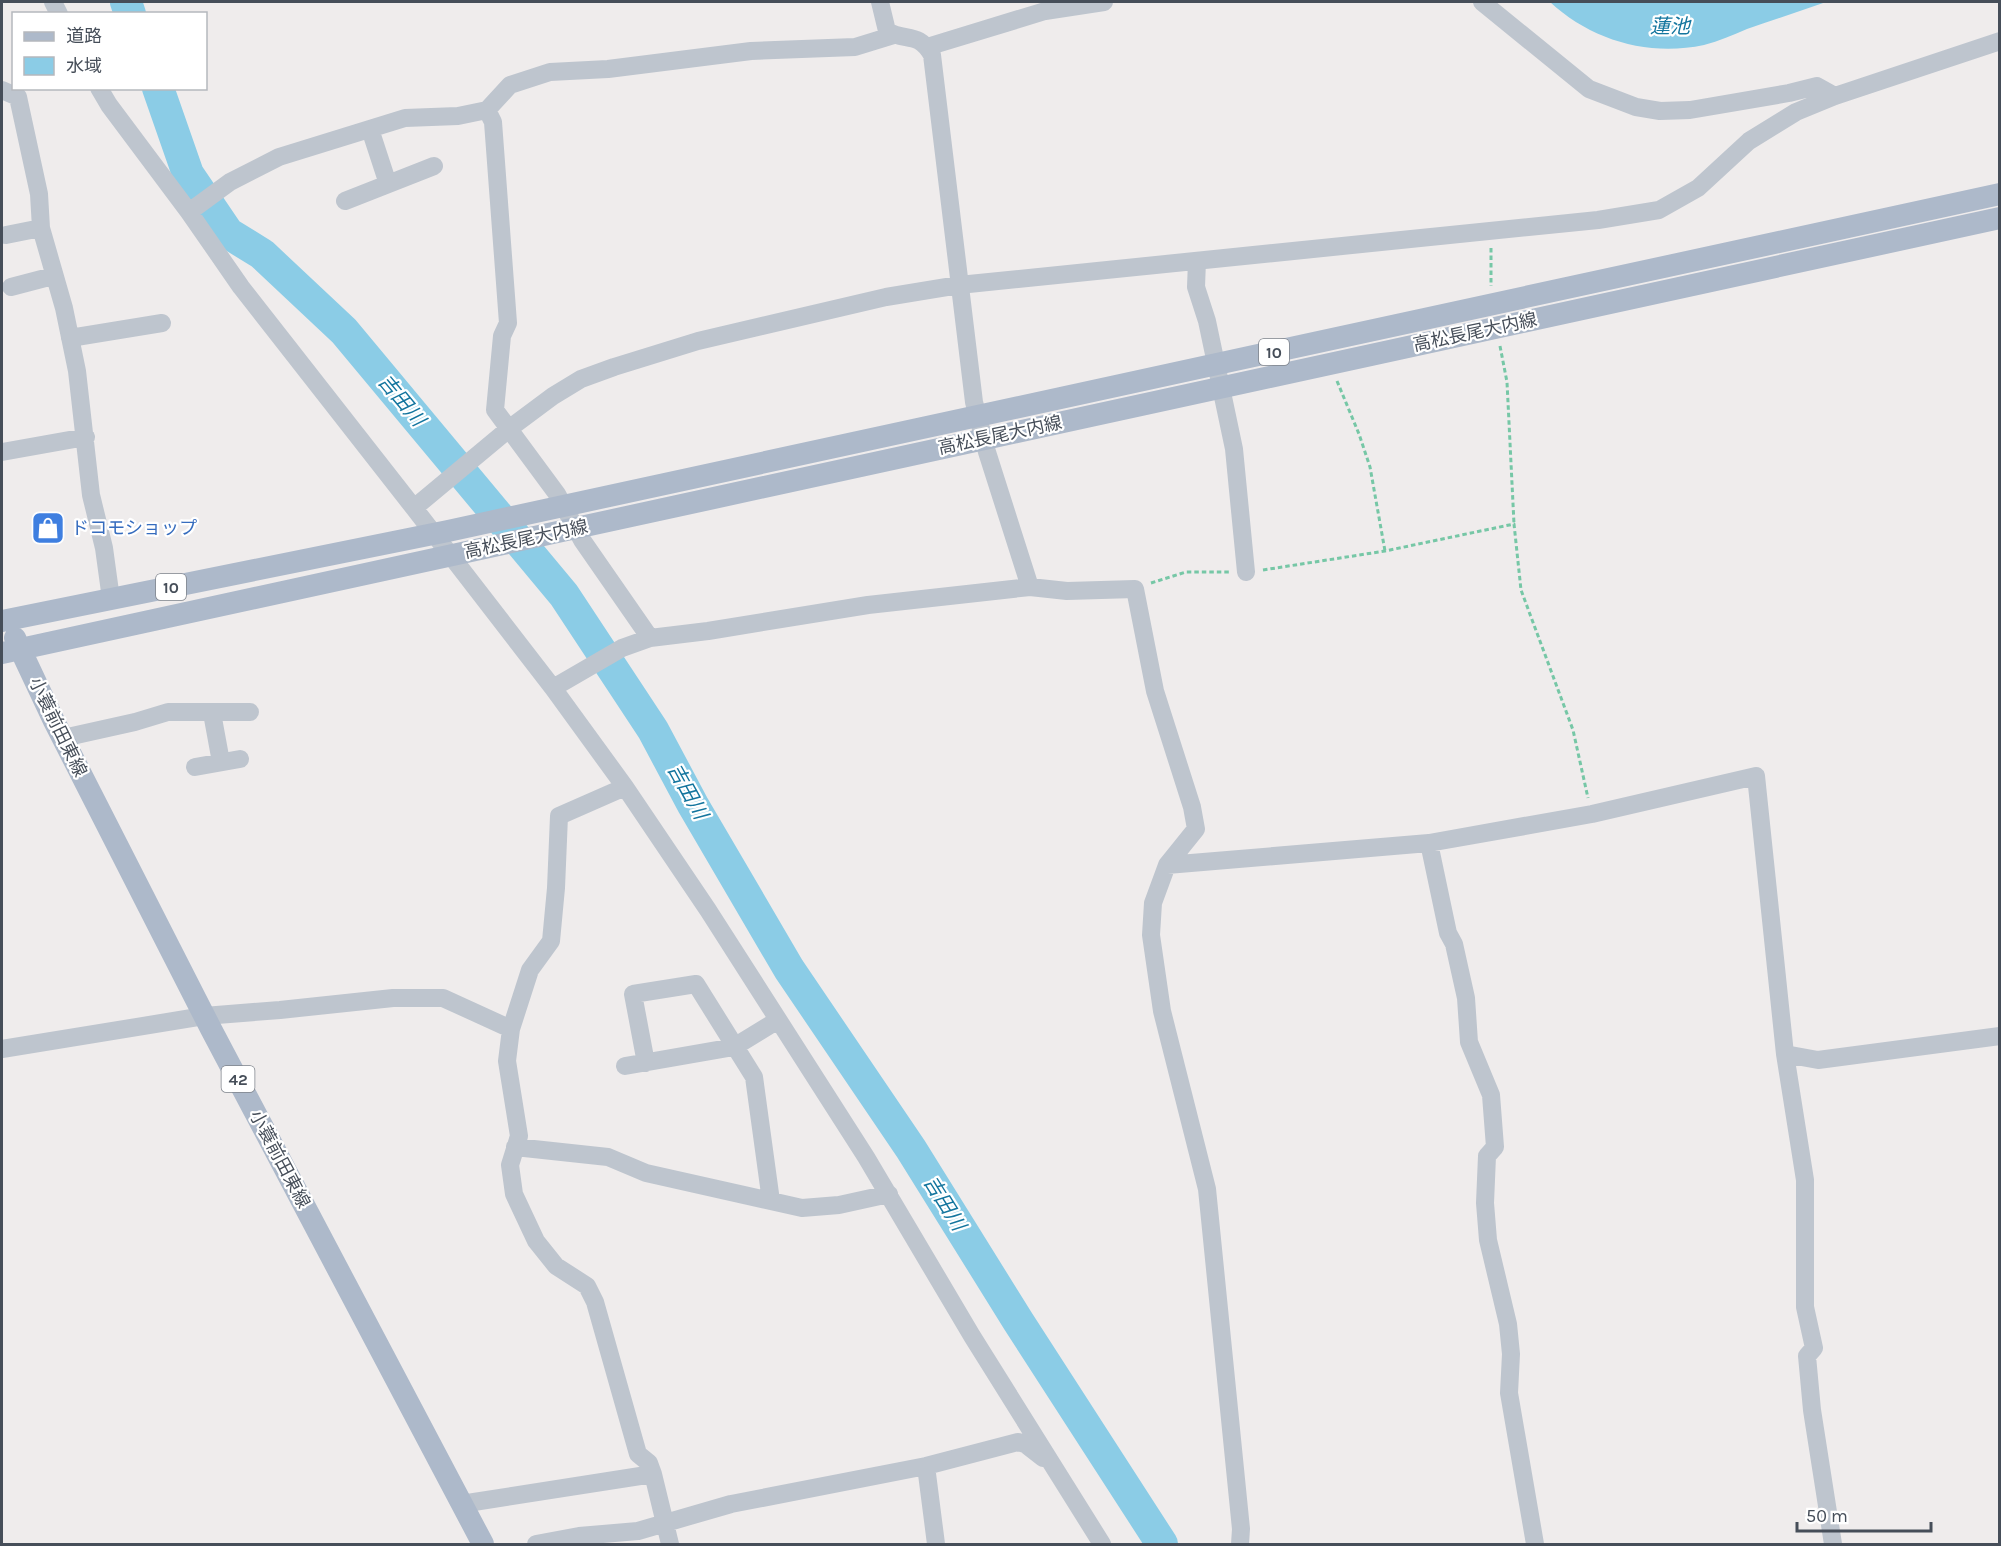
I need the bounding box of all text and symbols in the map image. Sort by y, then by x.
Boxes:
legend [12,12,207,90]
water label: 蓮池 [1650,15,1692,38]
text: 道路 [66,25,102,47]
text: 水域 [66,55,102,77]
street label: 高松長尾大内線 [1411,308,1539,356]
road number: 10 [1259,339,1289,365]
water label: 吉田川 [374,370,431,432]
street label: 高松長尾大内線 [936,411,1064,459]
shop icon: ドコモショップ [30,510,66,546]
street label: 高松長尾大内線 [462,515,590,563]
place label: ドコモショップ [71,517,197,539]
road number: 10 [156,574,186,600]
street label: 小蓑前田東線 [24,674,92,780]
water label: 吉田川 [663,759,713,825]
road number: 42 [222,1066,254,1092]
street label: 小蓑前田東線 [245,1106,315,1212]
water label: 吉田川 [919,1172,971,1236]
scale bar [1797,1495,1930,1533]
text: 50 m [1806,1505,1848,1527]

